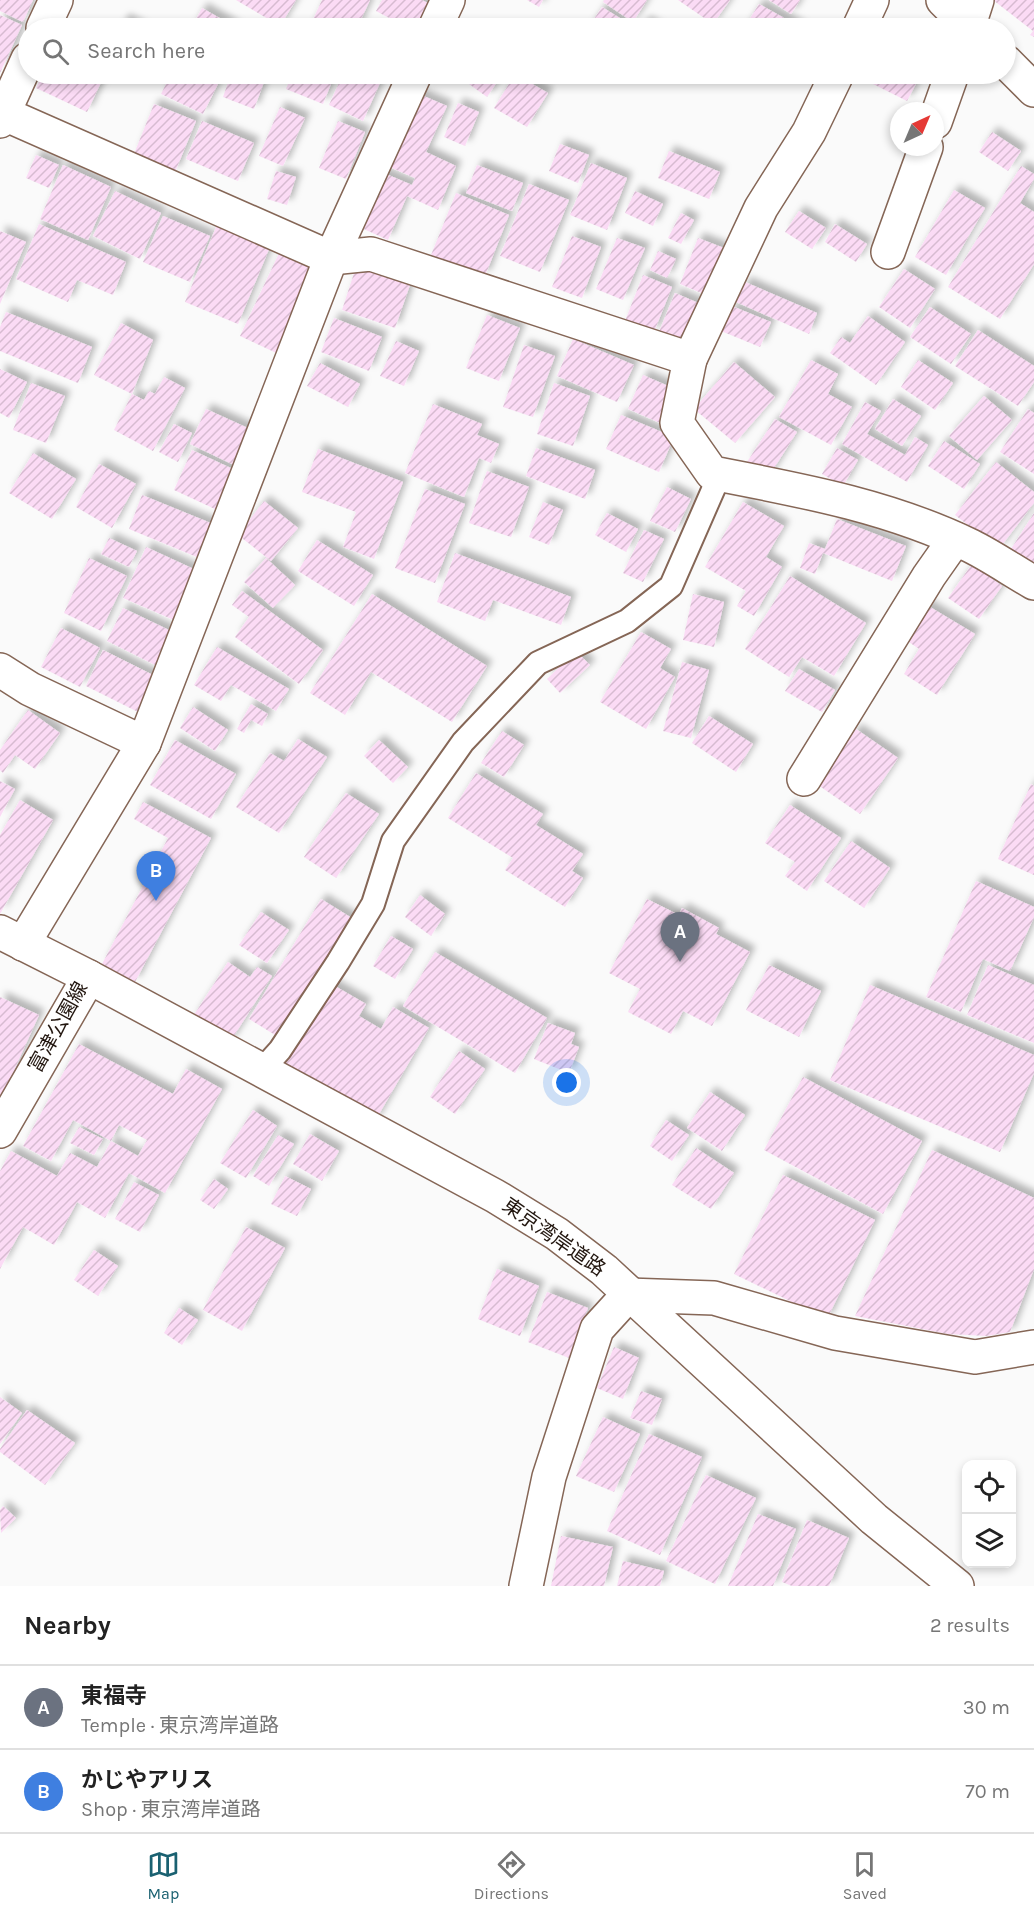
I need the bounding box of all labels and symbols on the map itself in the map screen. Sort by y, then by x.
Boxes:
north arrow [890,102,944,156]
pin: B [136,852,176,901]
pin: A [660,912,700,962]
street label: 富津公園線 [24,978,92,1076]
your location [552,1068,581,1097]
street label: 東京湾岸道路 [498,1193,610,1281]

